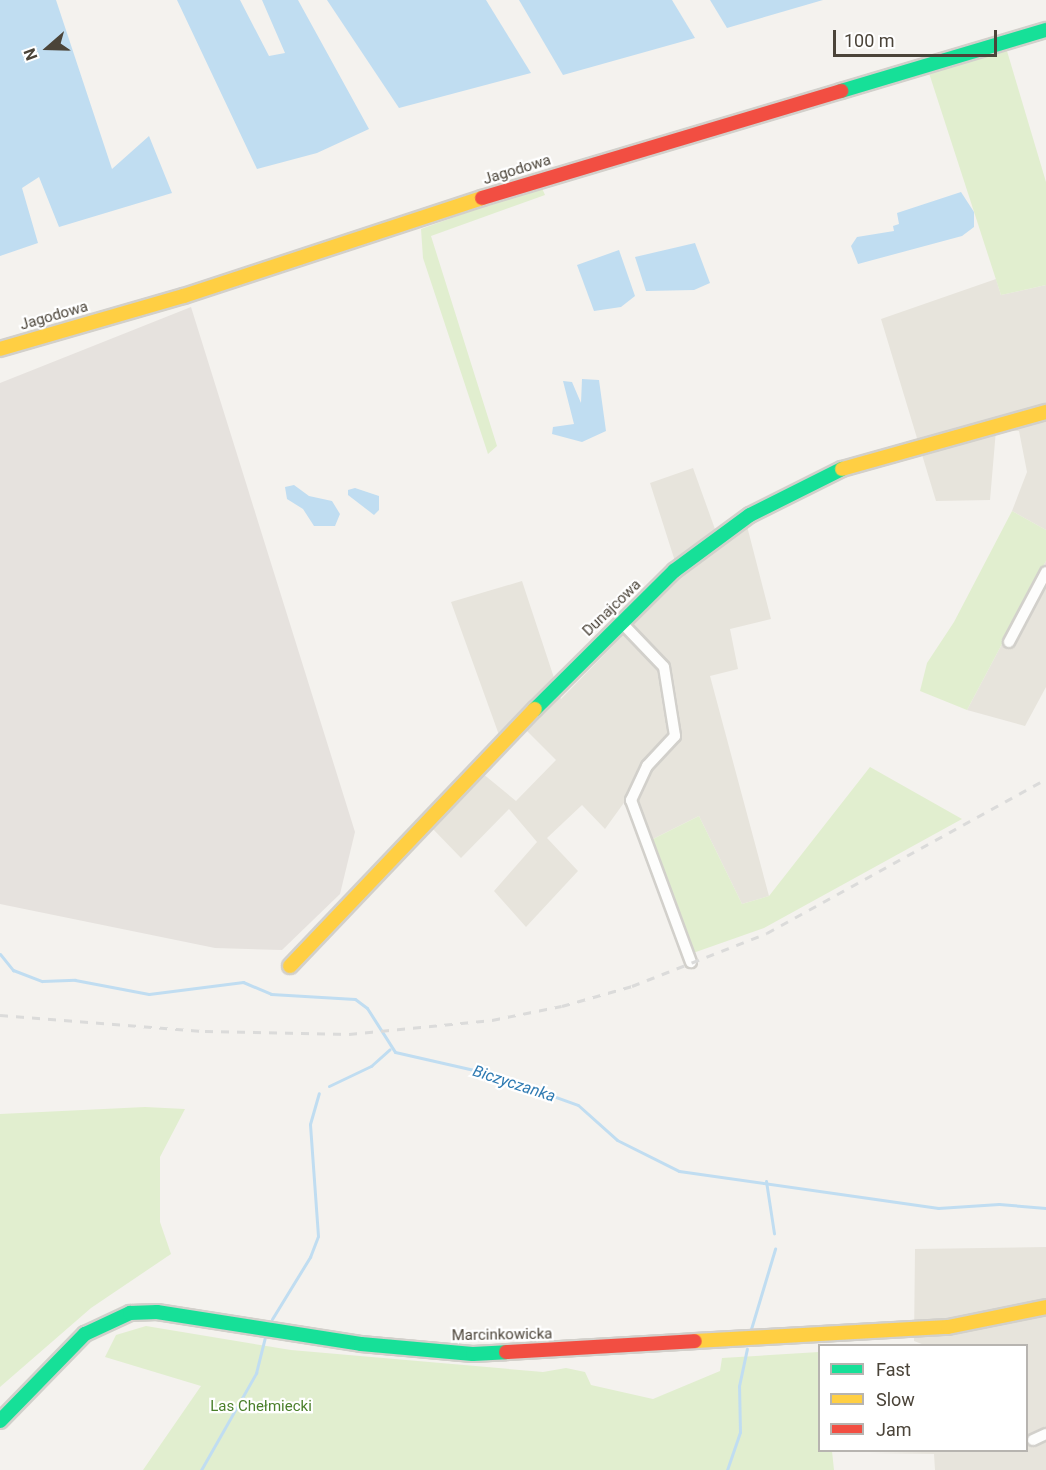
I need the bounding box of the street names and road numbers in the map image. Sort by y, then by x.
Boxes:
street label: Jagodowa [481,151,553,189]
street label: Jagodowa [18,298,90,334]
street label: Dunajcowa [579,576,645,640]
street label: Marcinkowicka [452,1325,552,1345]

